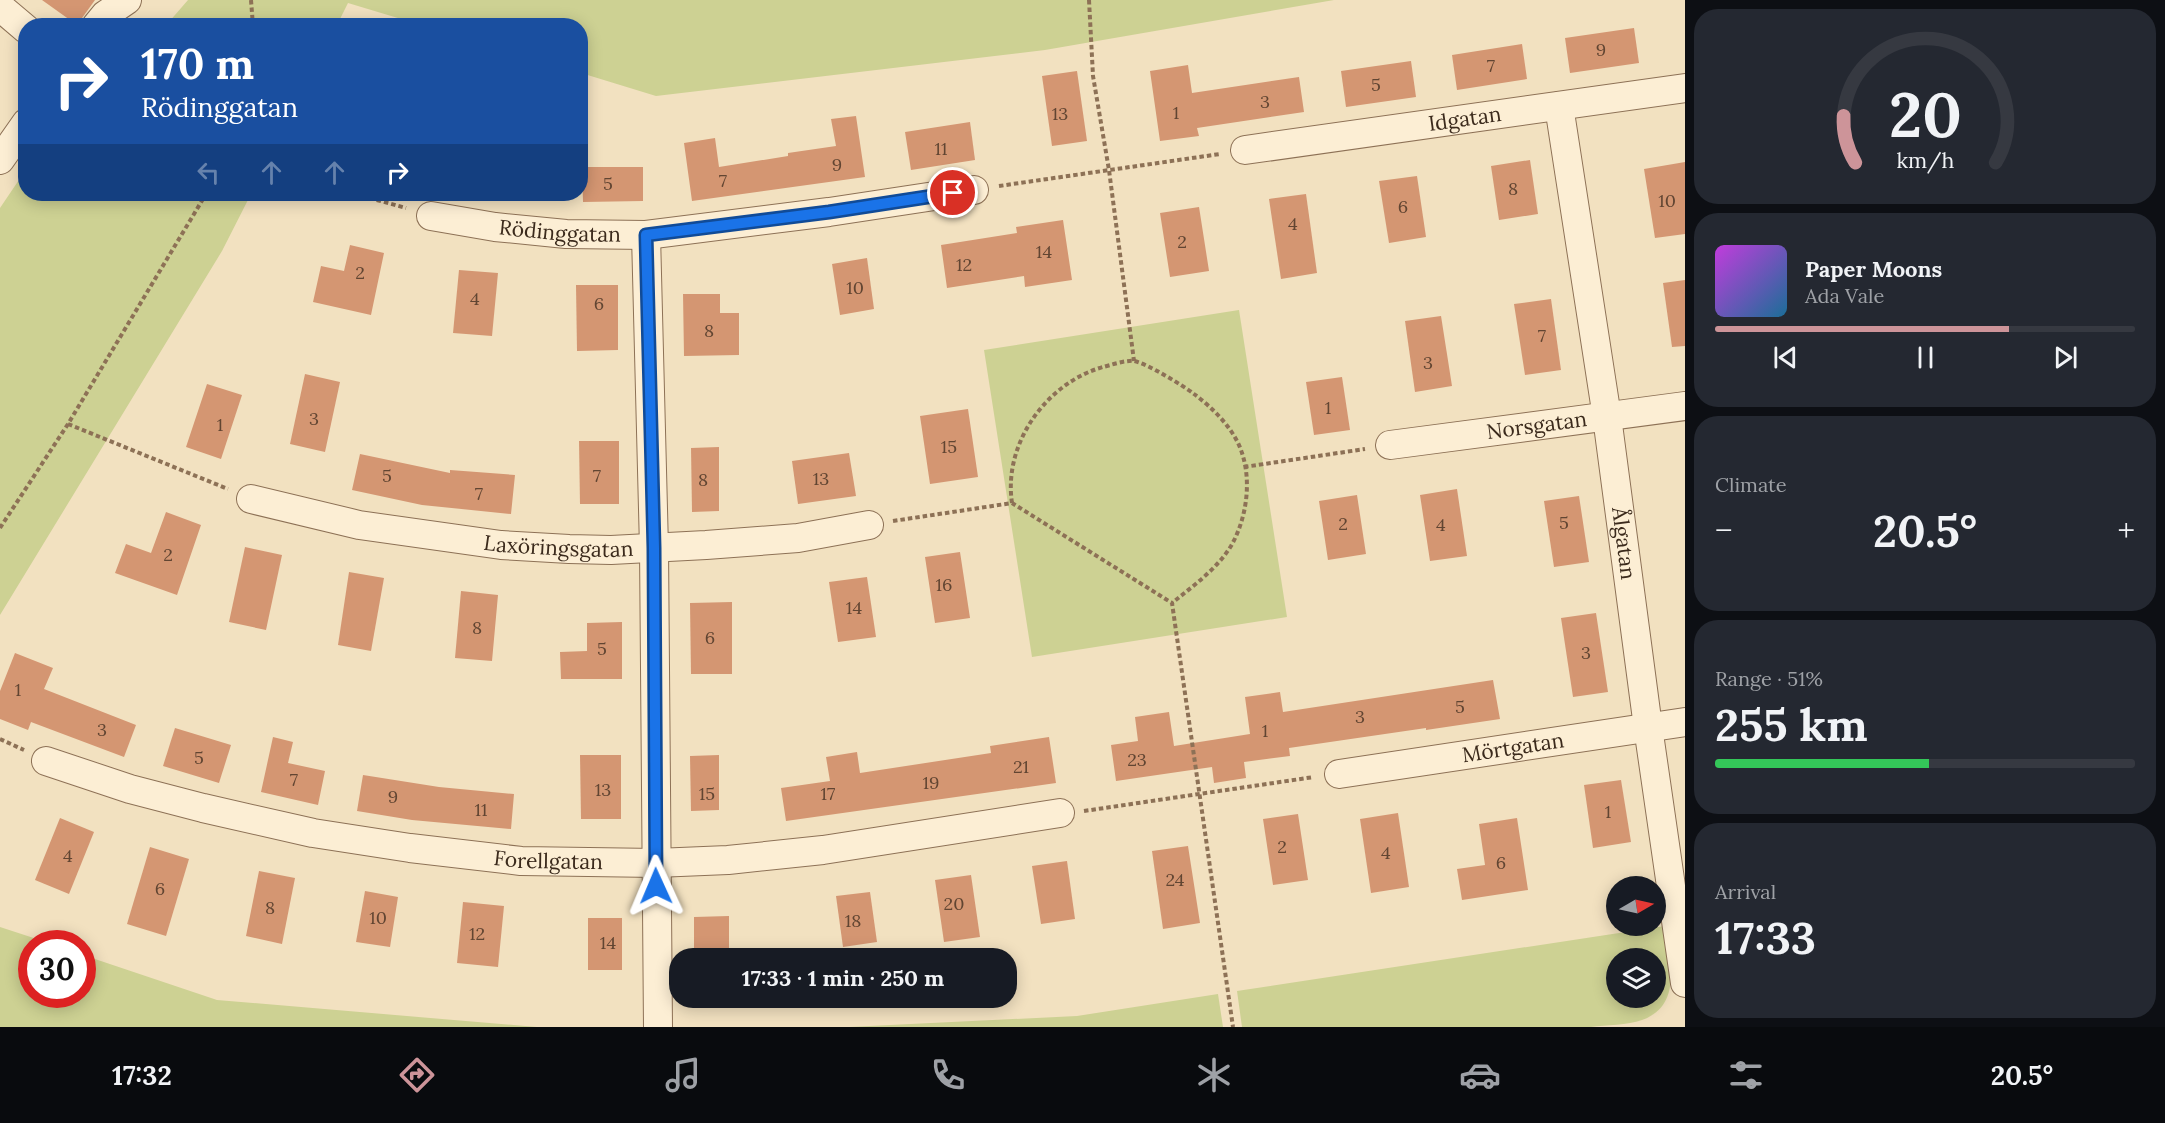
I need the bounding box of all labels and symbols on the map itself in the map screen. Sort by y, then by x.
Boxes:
house number: 9 [1596,38,1606,61]
house number: 7 [1487,54,1495,77]
house number: 5 [1371,73,1381,96]
house number: 3 [1260,90,1270,113]
street label: Idgatan [1427,100,1503,137]
house number: 1 [1173,101,1179,124]
house number: 13 [1052,102,1068,125]
house number: 11 [934,137,948,160]
house number: 9 [832,153,842,176]
pin [927,167,978,218]
house number: 7 [719,169,727,192]
house number: 5 [603,172,613,195]
house number: 8 [1508,177,1518,200]
house number: 10 [1658,189,1676,212]
house number: 6 [1398,195,1408,218]
house number: 4 [1288,212,1298,235]
street label: Rödinggatan [498,213,621,248]
house number: 2 [1177,230,1187,253]
house number: 14 [1036,240,1052,263]
house number: 12 [956,253,972,276]
house number: 2 [355,261,365,284]
house number: 10 [846,276,864,299]
house number: 4 [470,287,480,310]
house number: 6 [594,292,604,315]
house number: 8 [704,319,714,342]
house number: 7 [1538,324,1546,347]
house number: 3 [1423,351,1433,374]
house number: 1 [1325,396,1331,419]
street label: Norsgatan [1485,405,1589,445]
house number: 3 [309,407,319,430]
house number: 1 [217,413,223,436]
house number: 15 [941,435,957,458]
house number: 5 [382,464,392,487]
house number: 7 [593,464,601,487]
house number: 13 [813,467,829,490]
house number: 8 [698,468,708,491]
house number: 7 [475,482,483,505]
street label: Ålgatan [1606,504,1642,581]
house number: 5 [1559,511,1569,534]
house number: 2 [1338,512,1348,535]
house number: 4 [1436,513,1446,536]
street label: Laxöringsgatan [482,529,634,563]
house number: 2 [163,543,173,566]
house number: 16 [936,573,952,596]
house number: 14 [846,596,862,619]
house number: 8 [472,616,482,639]
house number: 6 [705,626,715,649]
house number: 5 [597,637,607,660]
house number: 3 [1581,641,1591,664]
house number: 1 [15,678,21,701]
house number: 5 [1455,695,1465,718]
house number: 3 [1355,705,1365,728]
house number: 3 [97,718,107,741]
house number: 1 [1262,719,1268,742]
street label: Mörtgatan [1460,726,1566,768]
house number: 5 [194,746,204,769]
house number: 23 [1127,748,1147,771]
house number: 21 [1013,755,1029,778]
house number: 7 [290,768,298,791]
house number: 19 [923,771,939,794]
house number: 13 [595,778,611,801]
house number: 15 [699,782,715,805]
house number: 17 [821,782,835,805]
house number: 9 [388,785,398,808]
house number: 11 [474,798,488,821]
house number: 1 [1605,800,1611,823]
house number: 2 [1277,835,1287,858]
house number: 4 [1381,841,1391,864]
house number: 4 [63,844,73,867]
street label: Forellgatan [492,844,603,875]
house number: 6 [1496,851,1506,874]
position arrow [624,854,688,918]
house number: 24 [1165,868,1185,891]
north arrow [1606,876,1666,936]
house number: 6 [155,877,165,900]
house number: 20 [944,892,964,915]
house number: 8 [265,896,275,919]
house number: 10 [369,906,387,929]
house number: 18 [845,909,861,932]
house number: 12 [469,922,485,945]
speed limit sign: 30 [18,930,96,1008]
house number: 14 [600,931,616,954]

